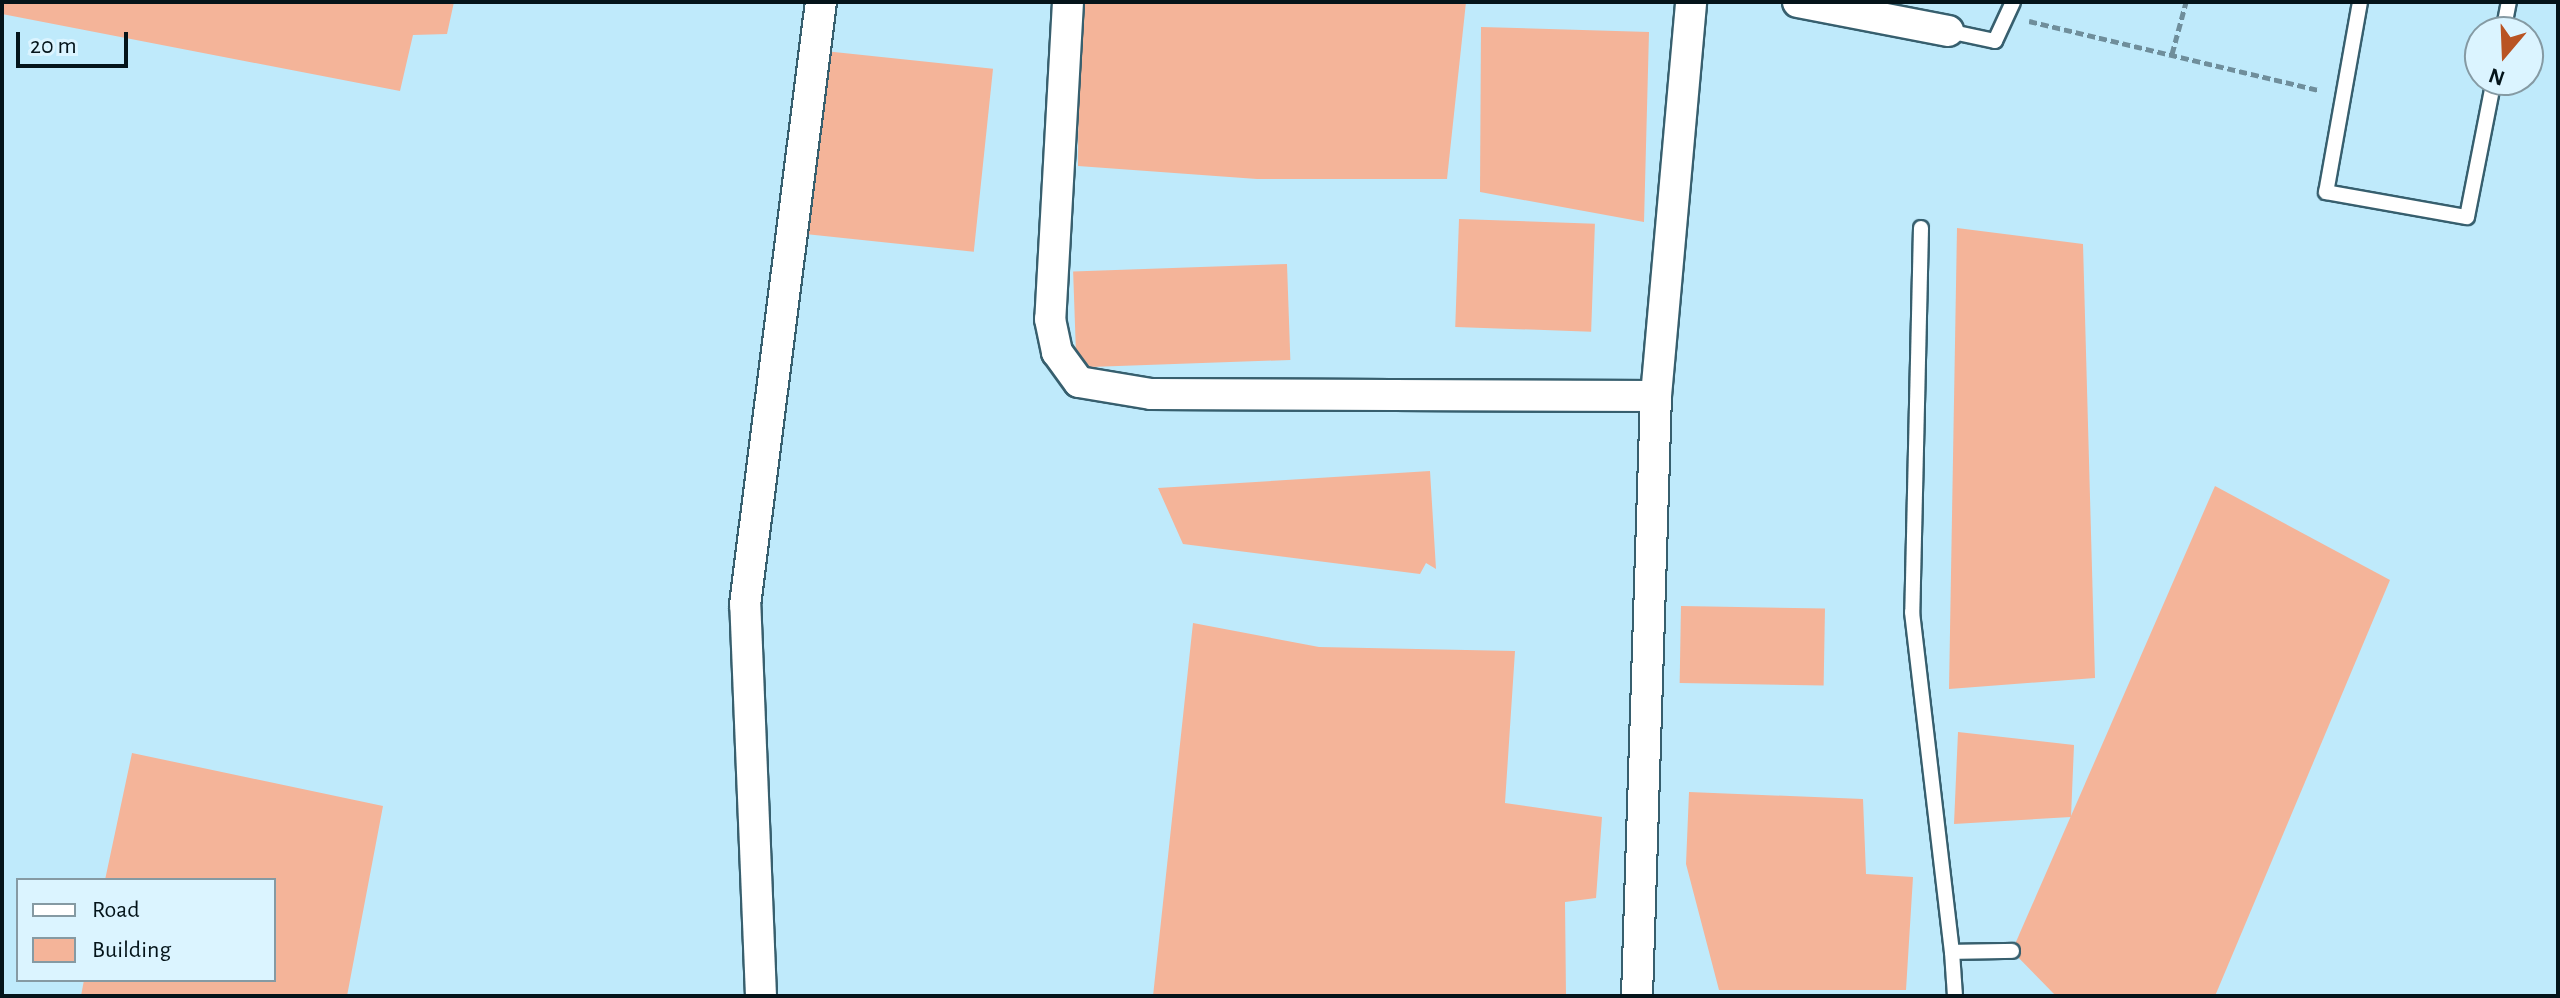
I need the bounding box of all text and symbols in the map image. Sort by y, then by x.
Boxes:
scale bar [20,16,132,66]
north arrow [2464,16,2544,96]
text: 20 m [30,34,77,58]
text: N [2486,64,2508,90]
legend [16,878,276,982]
text: Road [92,898,140,922]
text: Building [92,938,171,962]

